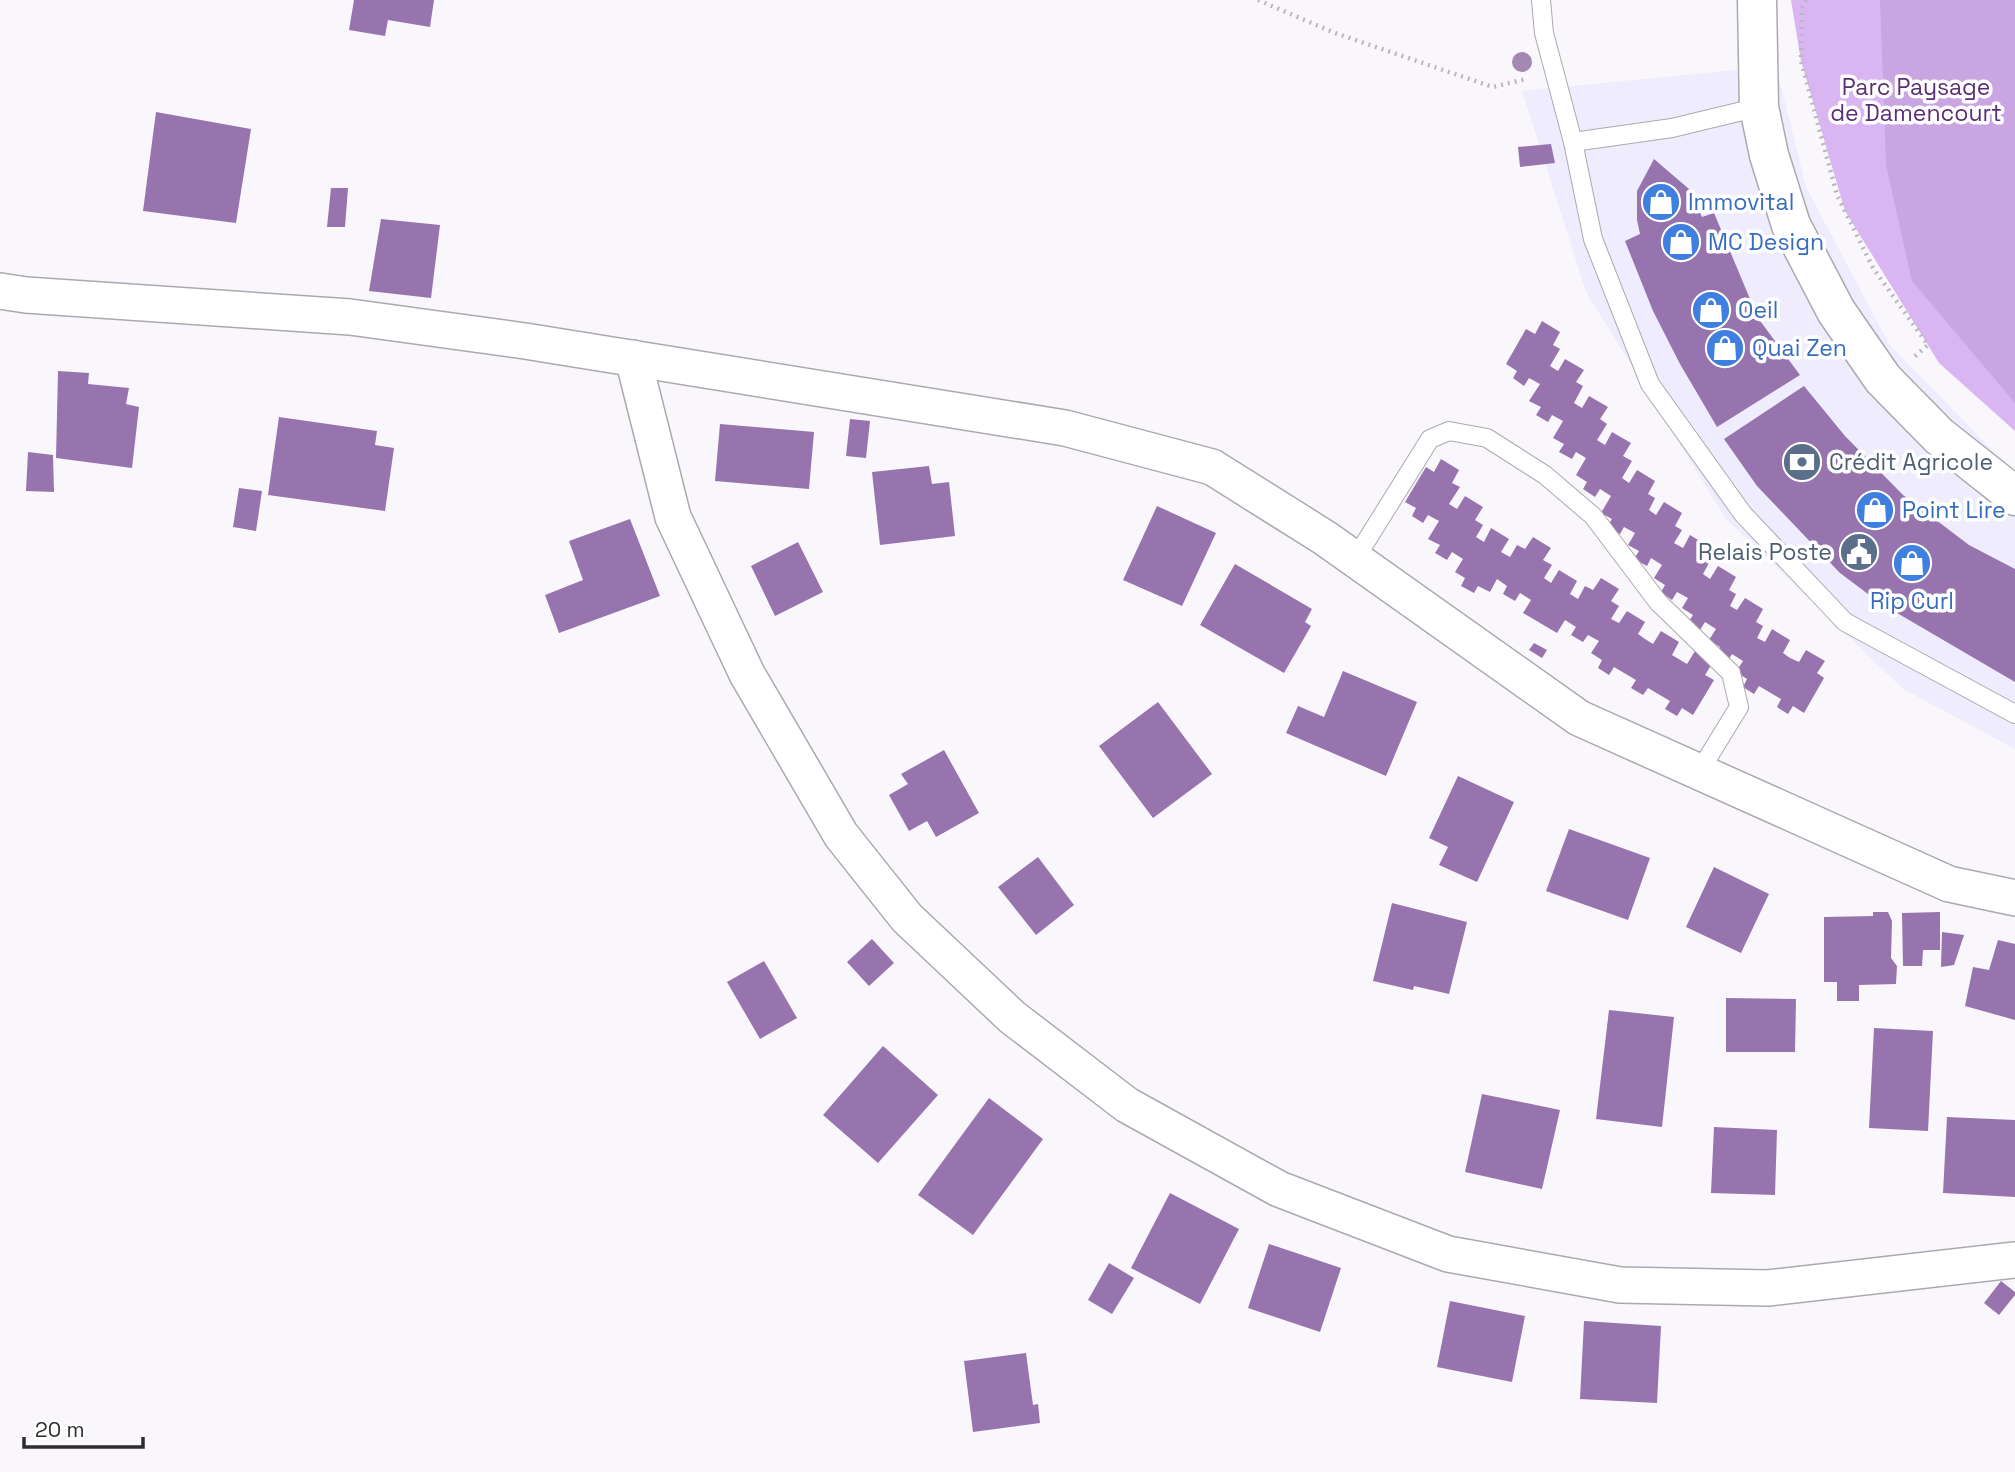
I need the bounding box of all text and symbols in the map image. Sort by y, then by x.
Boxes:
park label: Parc Paysage de Damencourt [1830,72,2002,128]
shop icon: Immovital [1640,181,1682,223]
place label: Immovital [1688,187,1794,217]
shop icon: MC Design [1660,221,1702,263]
place label: MC Design [1708,227,1824,257]
shop icon: Oeil [1690,289,1732,331]
place label: Oeil [1738,295,1778,325]
shop icon: Quai Zen [1704,327,1746,369]
place label: Quai Zen [1752,333,1847,363]
bank icon: Crédit Agricole [1781,441,1823,483]
place label: Crédit Agricole [1829,447,1993,477]
shop icon: Point Lire [1854,489,1896,531]
place label: Point Lire [1902,495,2006,525]
public building icon: Relais Poste [1838,531,1880,573]
place label: Relais Poste [1698,537,1832,567]
shop icon: Rip Curl [1891,542,1933,584]
place label: Rip Curl [1870,586,1954,616]
scale bar [24,1406,144,1450]
text: 20 m [35,1416,85,1443]

